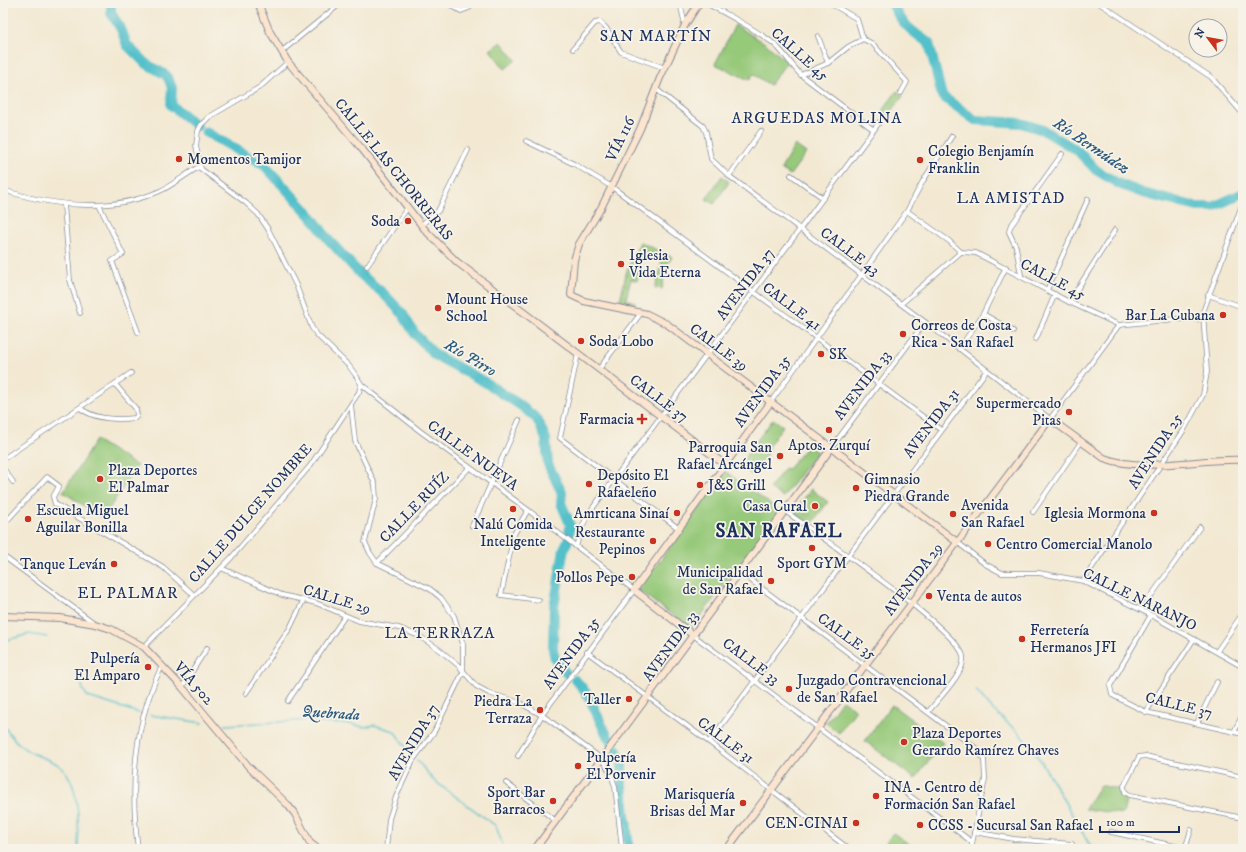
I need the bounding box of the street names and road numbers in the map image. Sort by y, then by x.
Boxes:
street label: CALLE 45 [767,24,833,86]
street label: CALLE LAS CHORRERAS [330,94,457,244]
street label: VÍA 116 [600,112,640,166]
street label: CALLE 43 [816,223,883,280]
street label: AVENIDA 37 [712,245,779,324]
street label: CALLE 45 [1017,254,1089,305]
street label: CALLE 41 [758,278,825,335]
street label: CALLE 39 [686,319,752,375]
street label: AVENIDA 33 [830,347,895,424]
street label: AVENIDA 35 [730,351,795,431]
street label: CALLE 37 [626,370,692,427]
street label: AVENIDA 31 [899,385,964,462]
street label: AVENIDA 25 [1124,409,1187,493]
street label: CALLE NUEVA [423,416,522,495]
street label: CALLE DULCE NOMBRE [185,439,316,587]
street label: CALLE RUÍZ [375,467,453,547]
street label: AVENIDA 29 [880,539,947,620]
street label: CALLE NARANJO [1080,564,1200,635]
street label: CALLE 29 [301,580,373,619]
street label: AVENIDA 33 [638,607,702,685]
street label: CALLE 35 [814,609,880,664]
street label: AVENIDA 35 [539,613,604,693]
street label: CALLE 33 [719,634,783,689]
street label: VÍA 502 [169,656,219,709]
street label: CALLE 37 [1143,688,1214,723]
street label: AVENIDA 37 [384,701,443,784]
street label: CALLE 31 [694,713,758,768]

